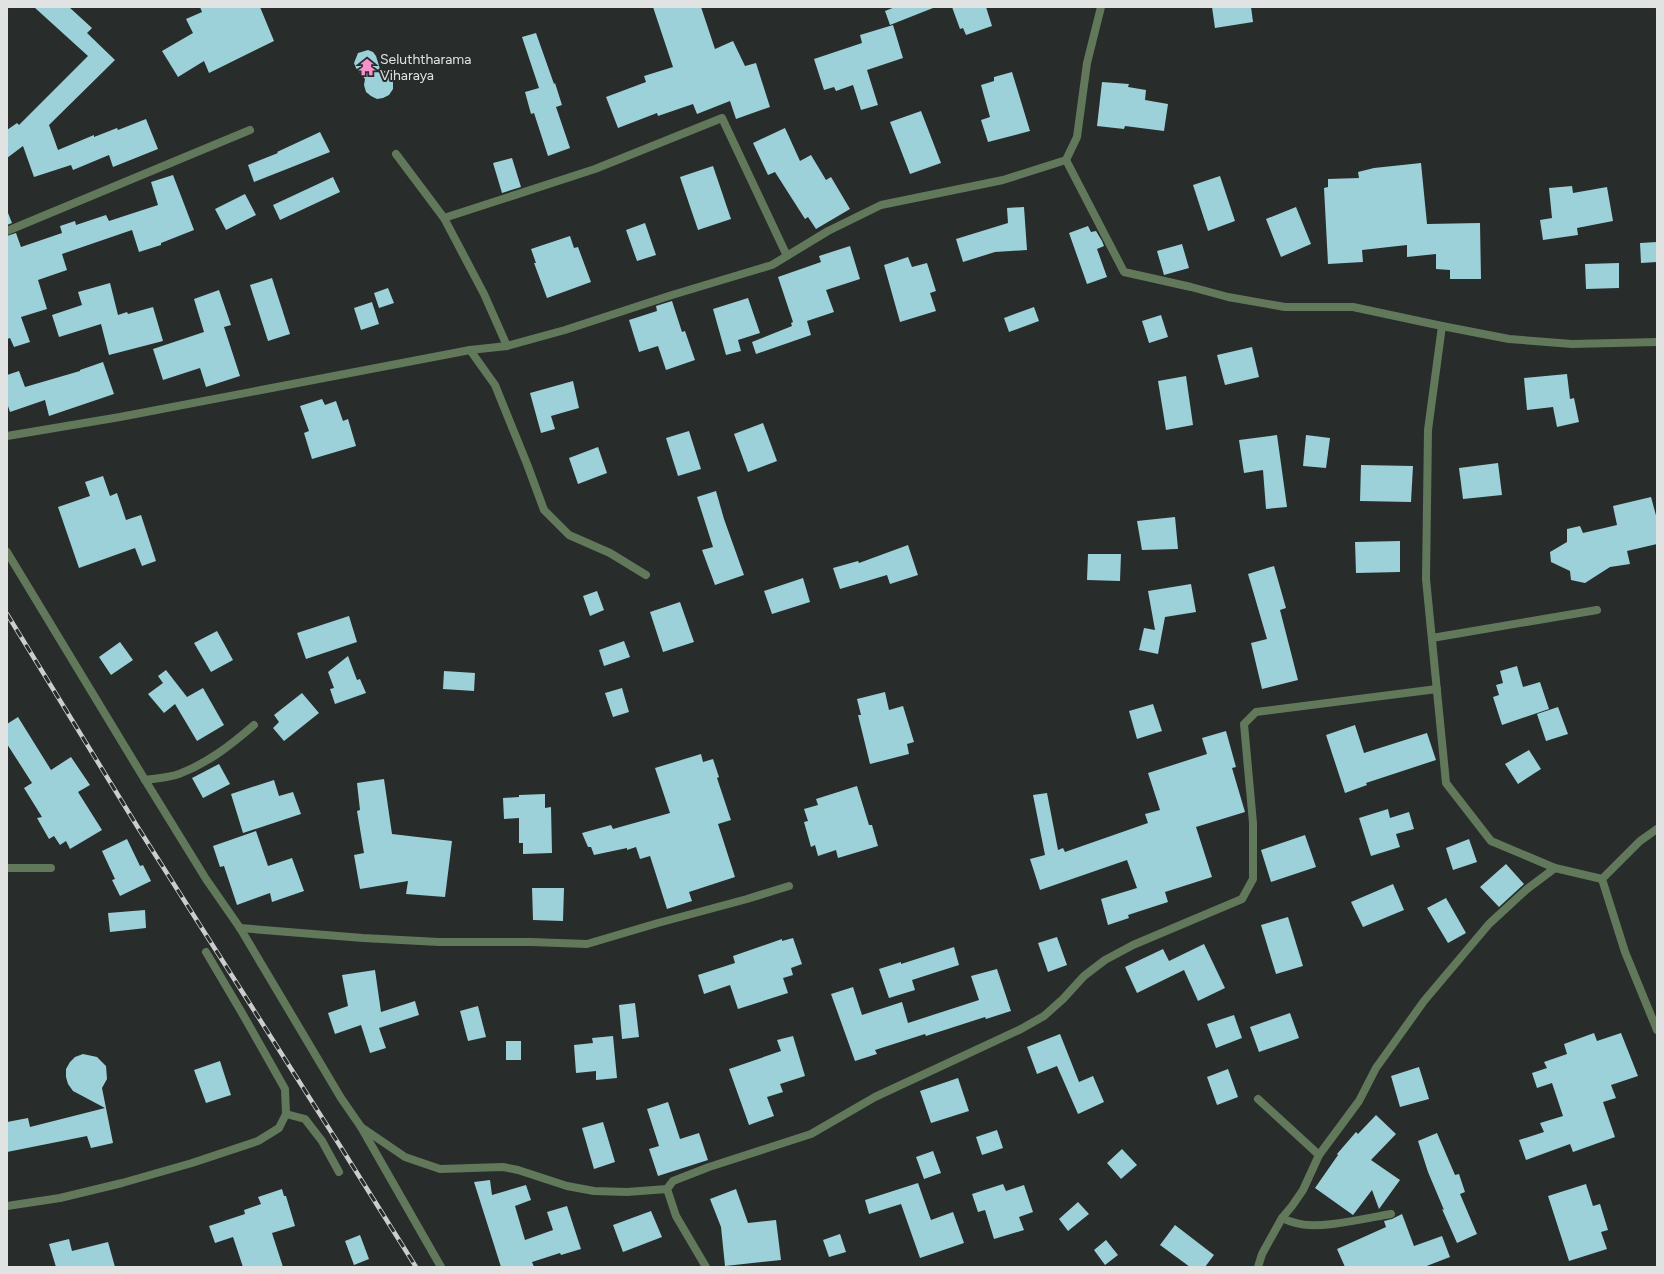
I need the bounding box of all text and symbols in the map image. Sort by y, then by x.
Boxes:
place label: Seluththarama Viharaya [380,51,471,84]
temple icon: Seluththarama Viharaya [357,57,377,77]

